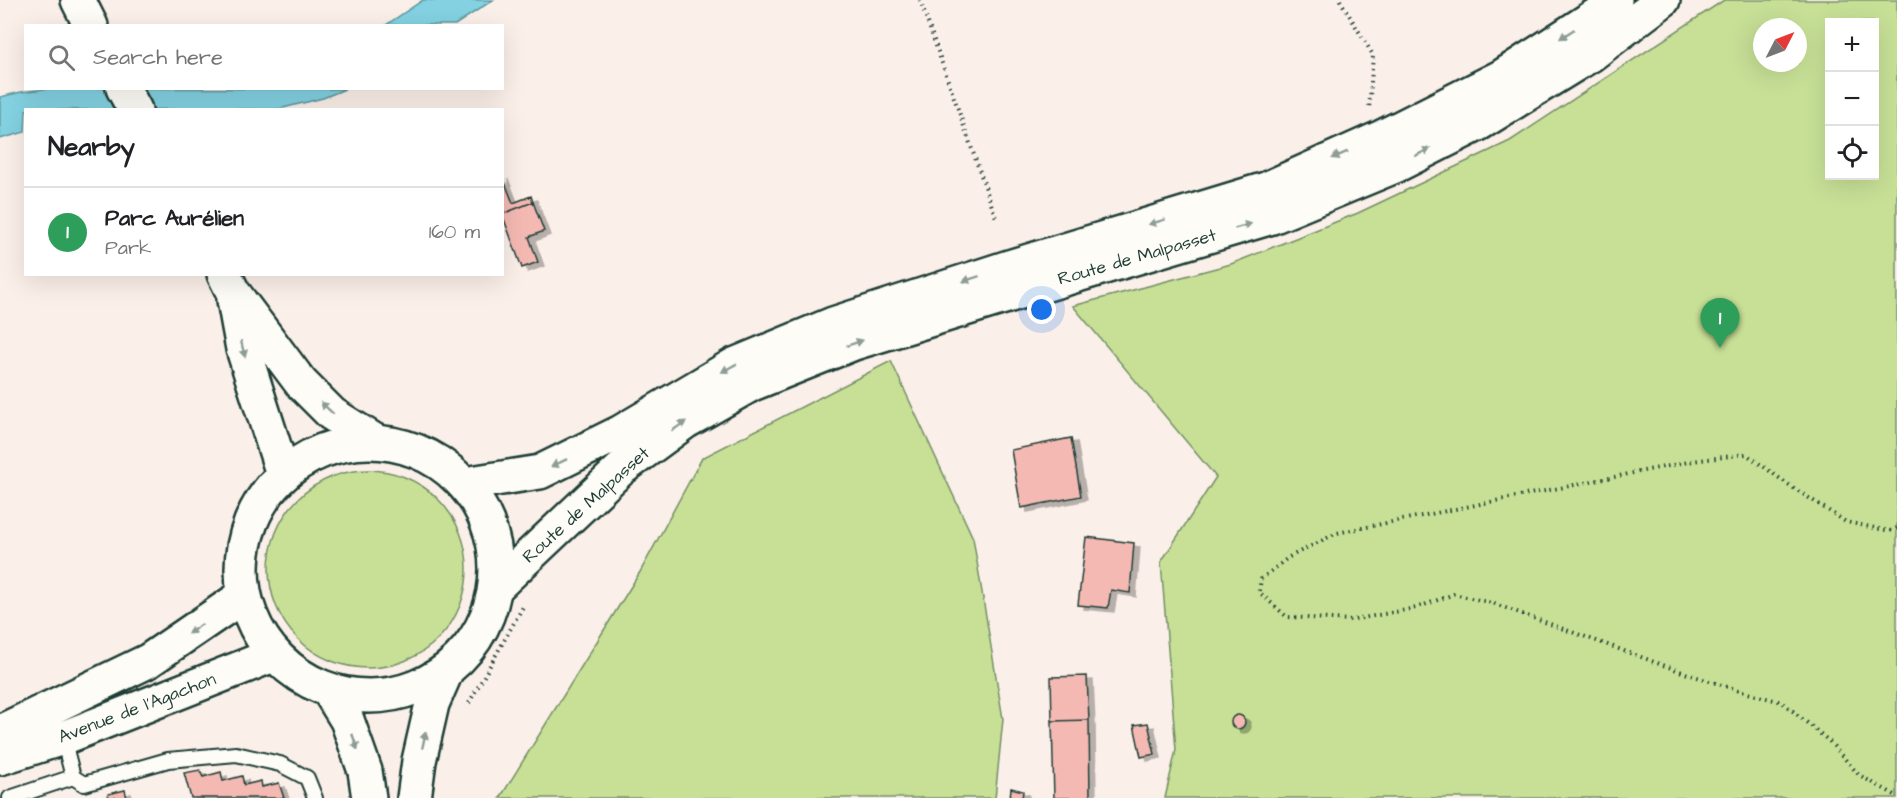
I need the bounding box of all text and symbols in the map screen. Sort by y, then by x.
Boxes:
north arrow [1753,18,1807,72]
map controls [1825,18,1879,180]
button: + [1825,18,1879,72]
search box [24,24,504,90]
one-way arrow [1559,28,1575,39]
icon: search [45,41,78,74]
text: Search here [93,42,223,73]
button: − [1825,72,1879,126]
button: locate [1825,126,1879,180]
text: Nearby [48,129,135,165]
one-way arrow [1415,147,1432,157]
one-way arrow [1332,151,1349,160]
text: Parc Aurélien [105,203,244,234]
text: 1 [66,218,69,246]
text: 160 m [429,218,480,246]
one-way arrow [1148,218,1166,227]
one-way arrow [1234,221,1252,230]
street label: Route de Malpasset [1055,222,1220,292]
text: Park [105,234,151,262]
one-way arrow [962,275,980,284]
your location [1027,295,1056,324]
pin: 1 [1700,298,1740,348]
one-way arrow [846,338,864,348]
one-way arrow [239,340,249,359]
one-way arrow [720,363,737,373]
one-way arrow [320,402,335,415]
one-way arrow [671,420,687,432]
street label: Route de Malpasset [517,440,656,569]
one-way arrow [550,458,567,468]
one-way arrow [187,623,203,635]
street label: Avenue de l'Agachon [55,666,220,751]
one-way arrow [420,731,429,750]
one-way arrow [350,734,360,752]

